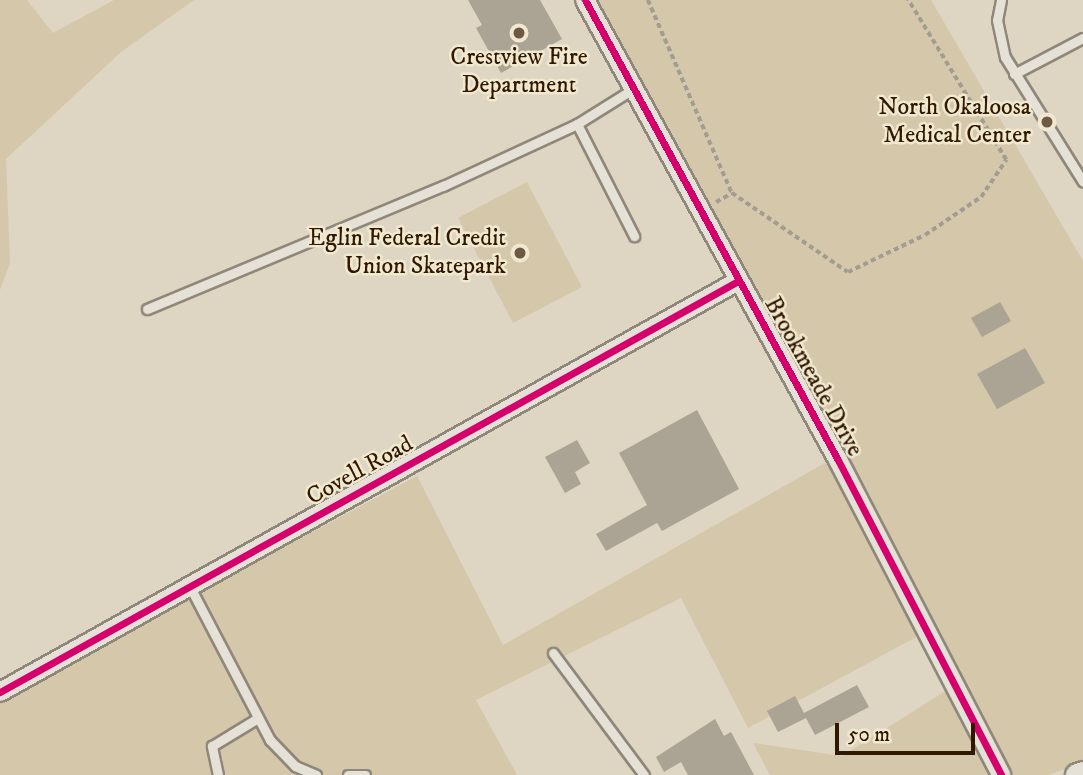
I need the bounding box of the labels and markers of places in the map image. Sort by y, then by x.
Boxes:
marker: Crestview Fire Department [511,25,527,41]
place label: Crestview Fire Department [450,44,588,100]
place label: North Okaloosa Medical Center [878,94,1031,150]
marker: North Okaloosa Medical Center [1037,112,1057,132]
place label: Eglin Federal Credit Union Skatepark [308,225,506,281]
marker: Eglin Federal Credit Union Skatepark [512,245,528,261]

